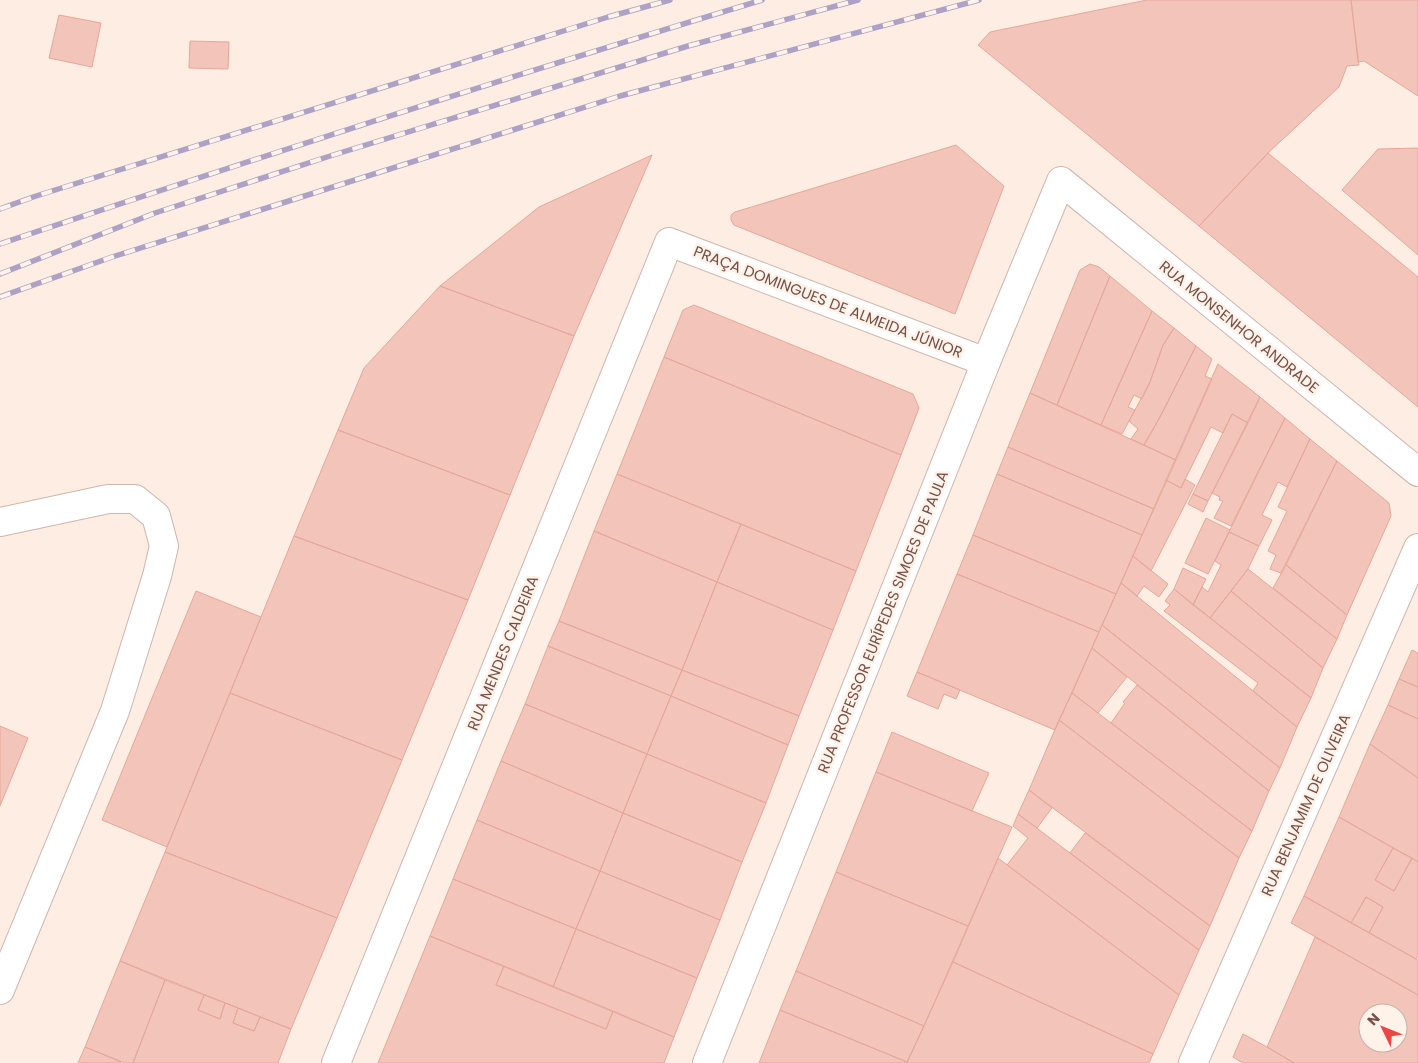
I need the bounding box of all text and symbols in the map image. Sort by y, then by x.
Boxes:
street label: PRAÇA DOMINGUES DE ALMEIDA JÚNIOR [691,240,966,363]
street label: RUA MONSENHOR ANDRADE [1155,256,1324,398]
street label: RUA PROFESSOR EURÍPEDES SIMOES DE PAULA [812,467,953,776]
street label: RUA MENDES CALDEIRA [462,572,543,733]
street label: RUA BENJAMIM DE OLIVEIRA [1256,710,1355,899]
north arrow [1358,1003,1408,1053]
text: N [1363,1008,1384,1030]

